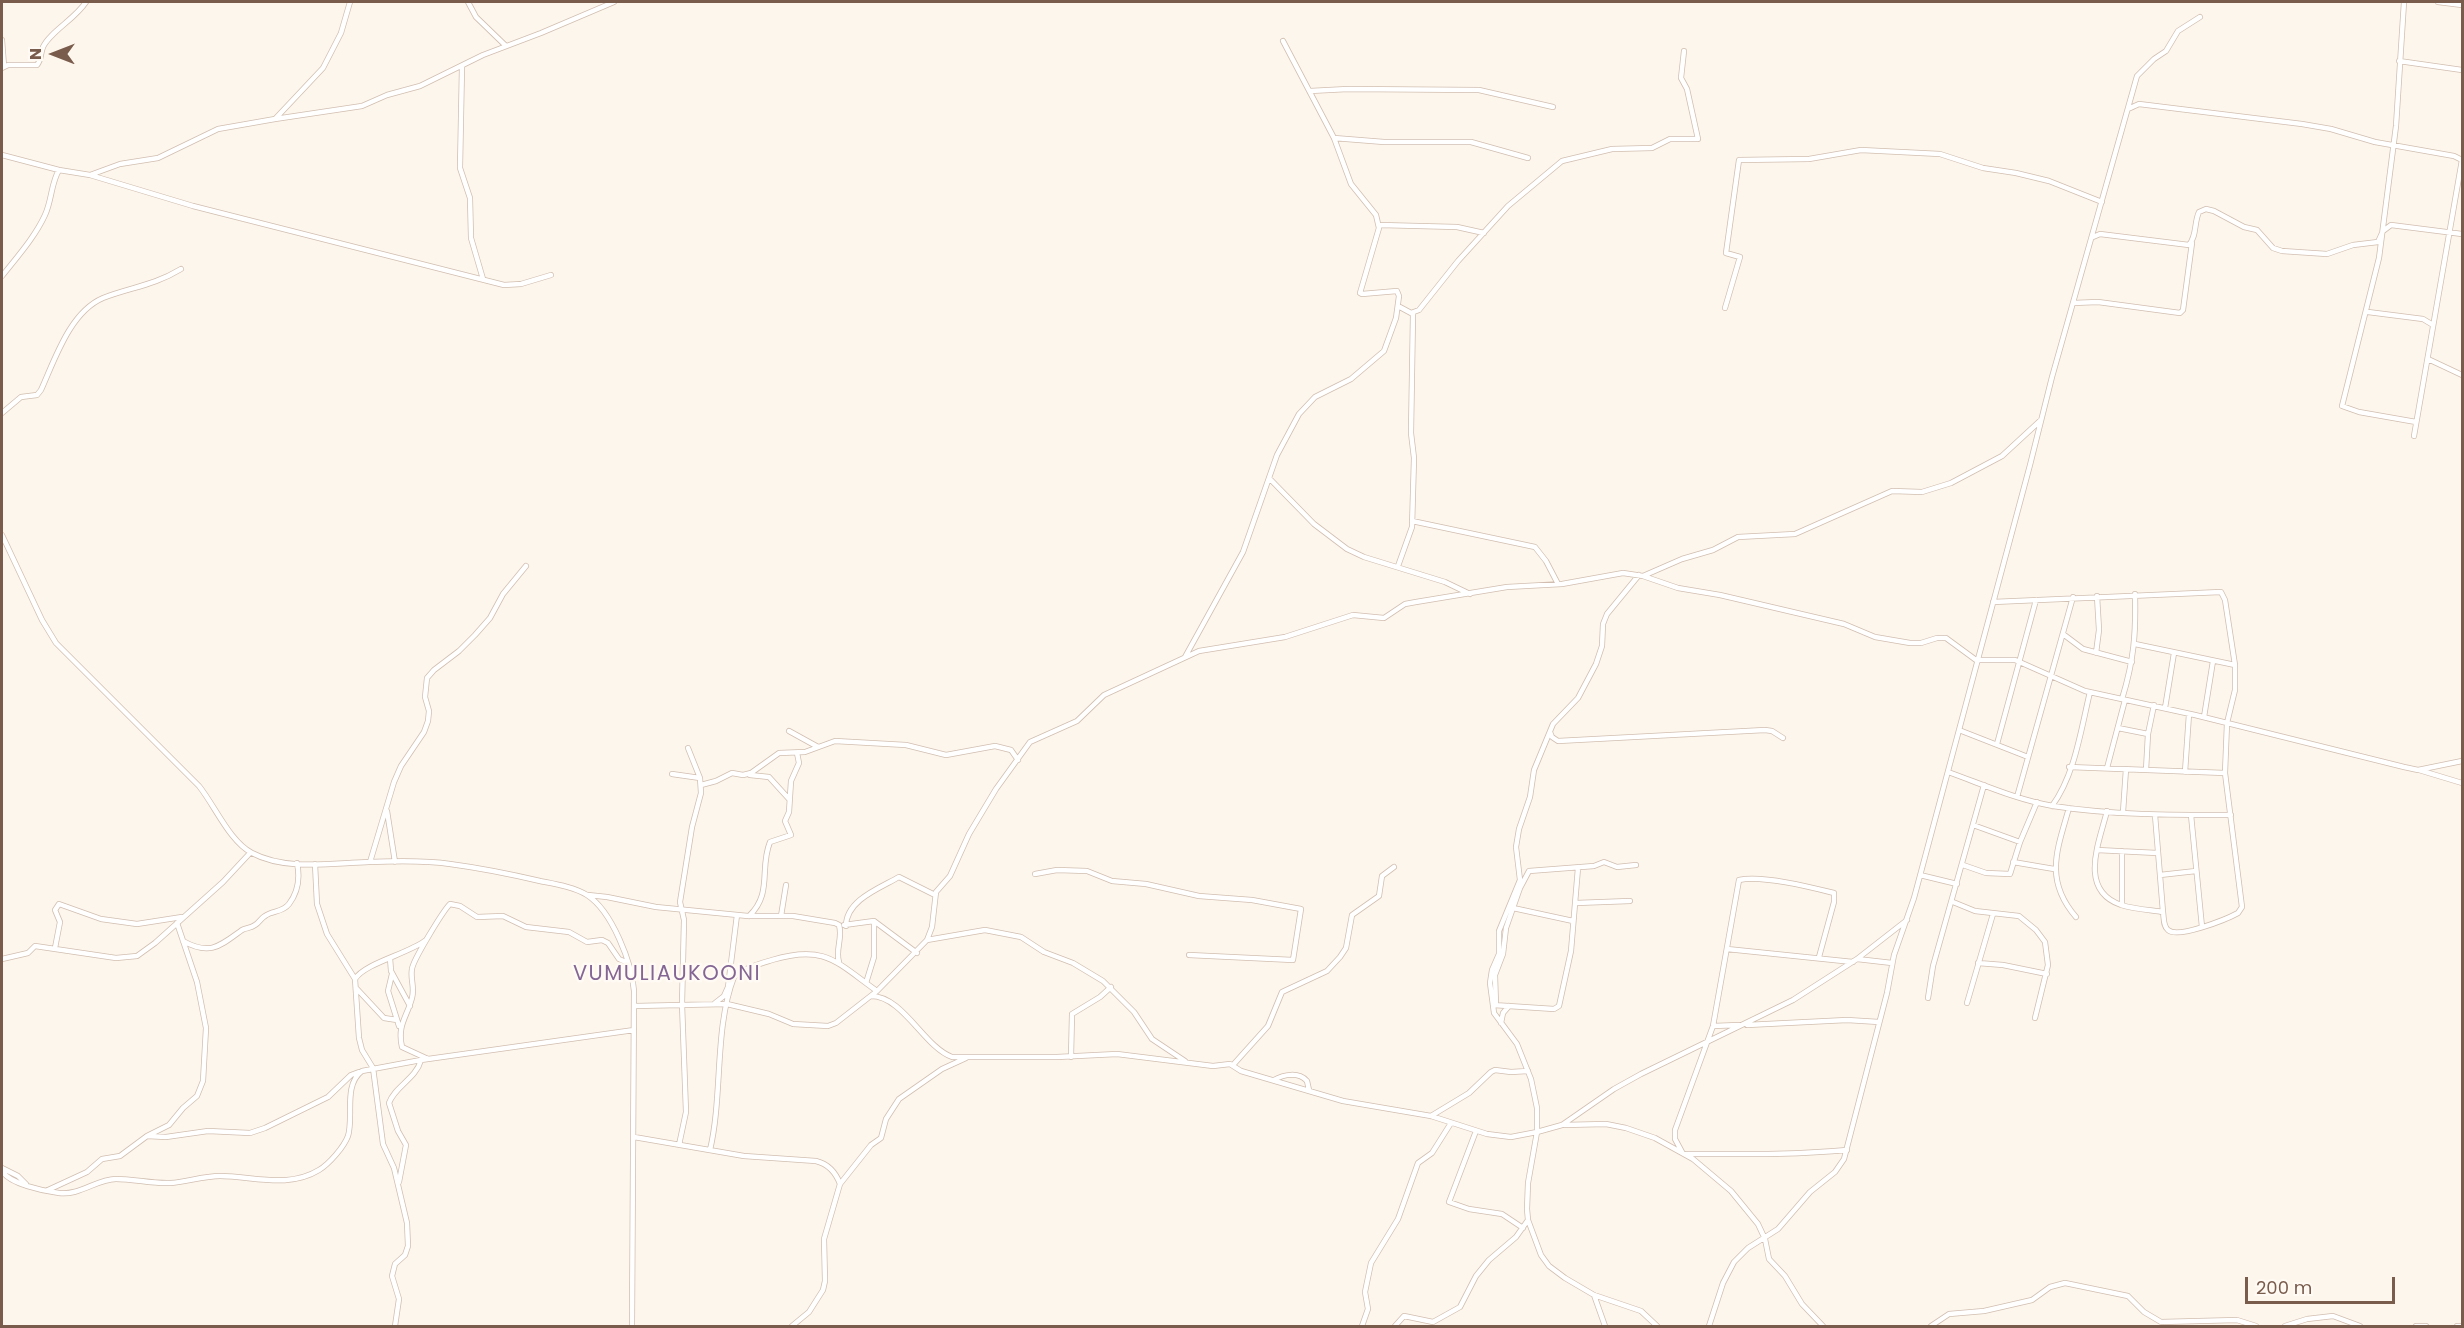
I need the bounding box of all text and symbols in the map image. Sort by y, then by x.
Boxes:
north arrow [24,24,84,84]
text: N [24,48,47,60]
district label: VUMULIAUKOONI [573,962,761,988]
scale bar [2248,1265,2398,1303]
text: 200 m [2256,1275,2312,1300]

